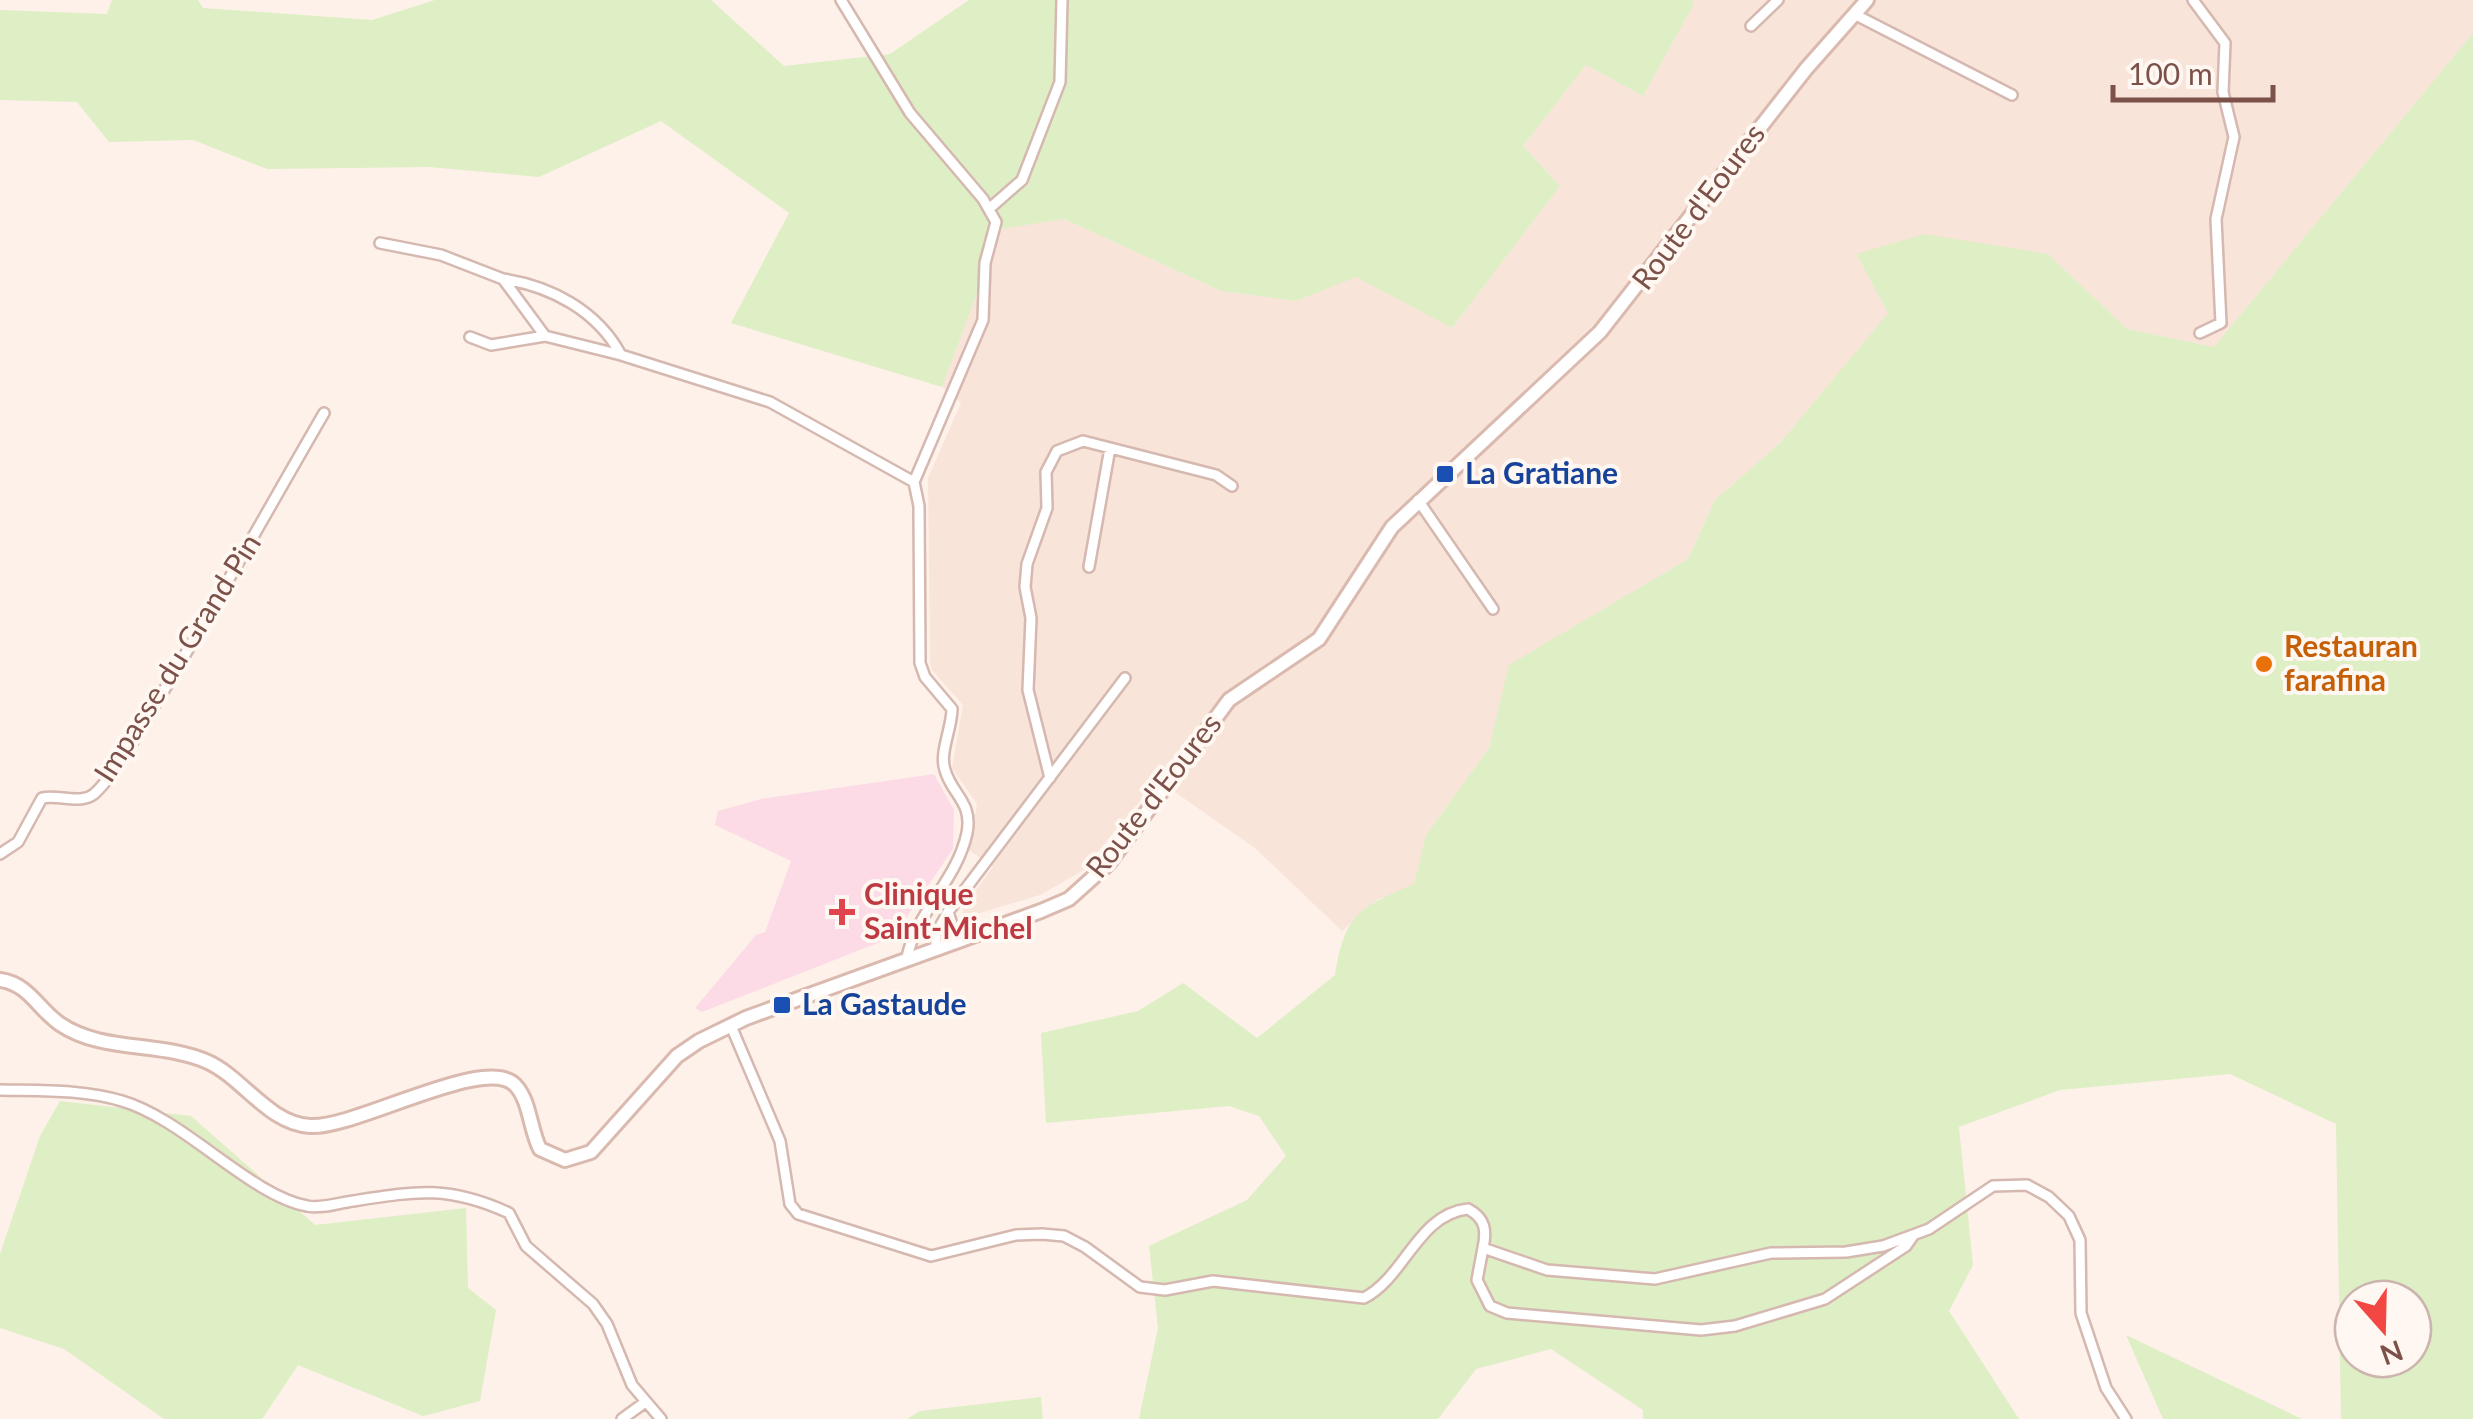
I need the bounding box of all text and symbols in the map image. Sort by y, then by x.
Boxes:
scale bar [2113,40,2273,102]
text: 100 m [2128,55,2213,91]
street label: Route d'Eoures [1623,116,1771,296]
place label: La Gratiane [1465,454,1618,490]
marker: La Gratiane [1434,463,1456,485]
street label: Impasse du Grand Pin [85,526,267,788]
place label: Restauran farafina [2284,627,2418,697]
marker: Restauran farafina [2253,653,2275,675]
street label: Route d'Eoures [1077,706,1228,884]
place label: Clinique Saint-Michel [864,875,1033,945]
marker: Clinique Saint-Michel [829,899,855,925]
place label: La Gastaude [802,985,967,1021]
marker: La Gastaude [771,994,793,1016]
north arrow [2333,1279,2433,1379]
text: N [2376,1334,2408,1373]

